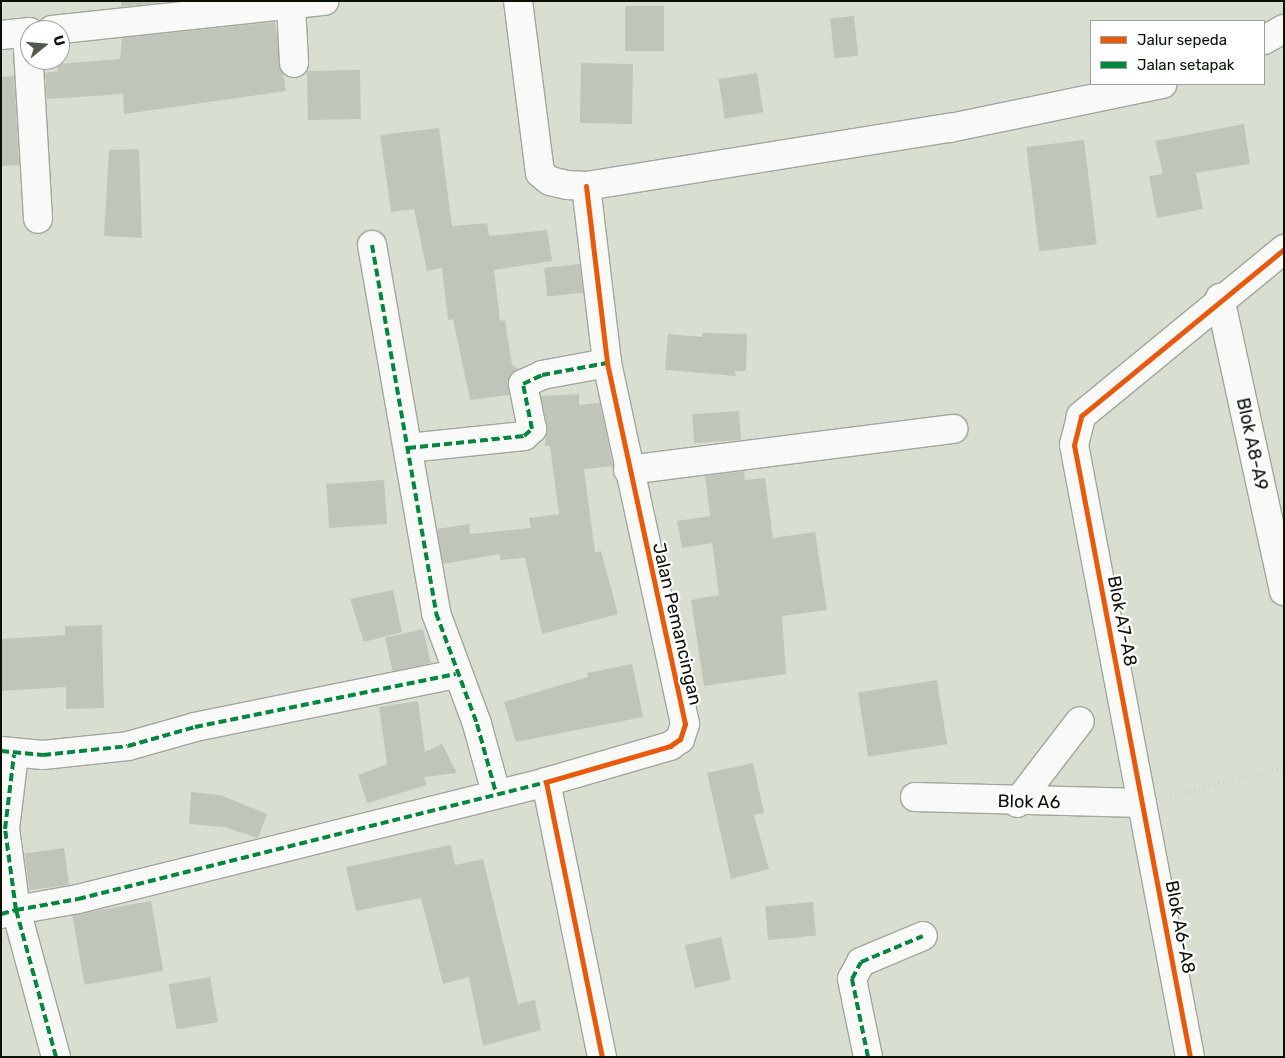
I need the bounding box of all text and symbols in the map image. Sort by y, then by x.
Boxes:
north arrow [20,20,70,70]
legend [1090,20,1265,85]
text: Jalur sepeda [1137,31,1227,49]
text: U [49,33,68,48]
text: Jalan setapak [1137,56,1235,74]
street label: Blok A8-A9 [1232,396,1272,492]
street label: Jalan Pemancingan [648,541,706,707]
street label: Blok A7-A8 [1103,574,1141,668]
street label: Blok A6 [997,791,1061,813]
street label: Blok A6-A8 [1160,878,1200,976]

